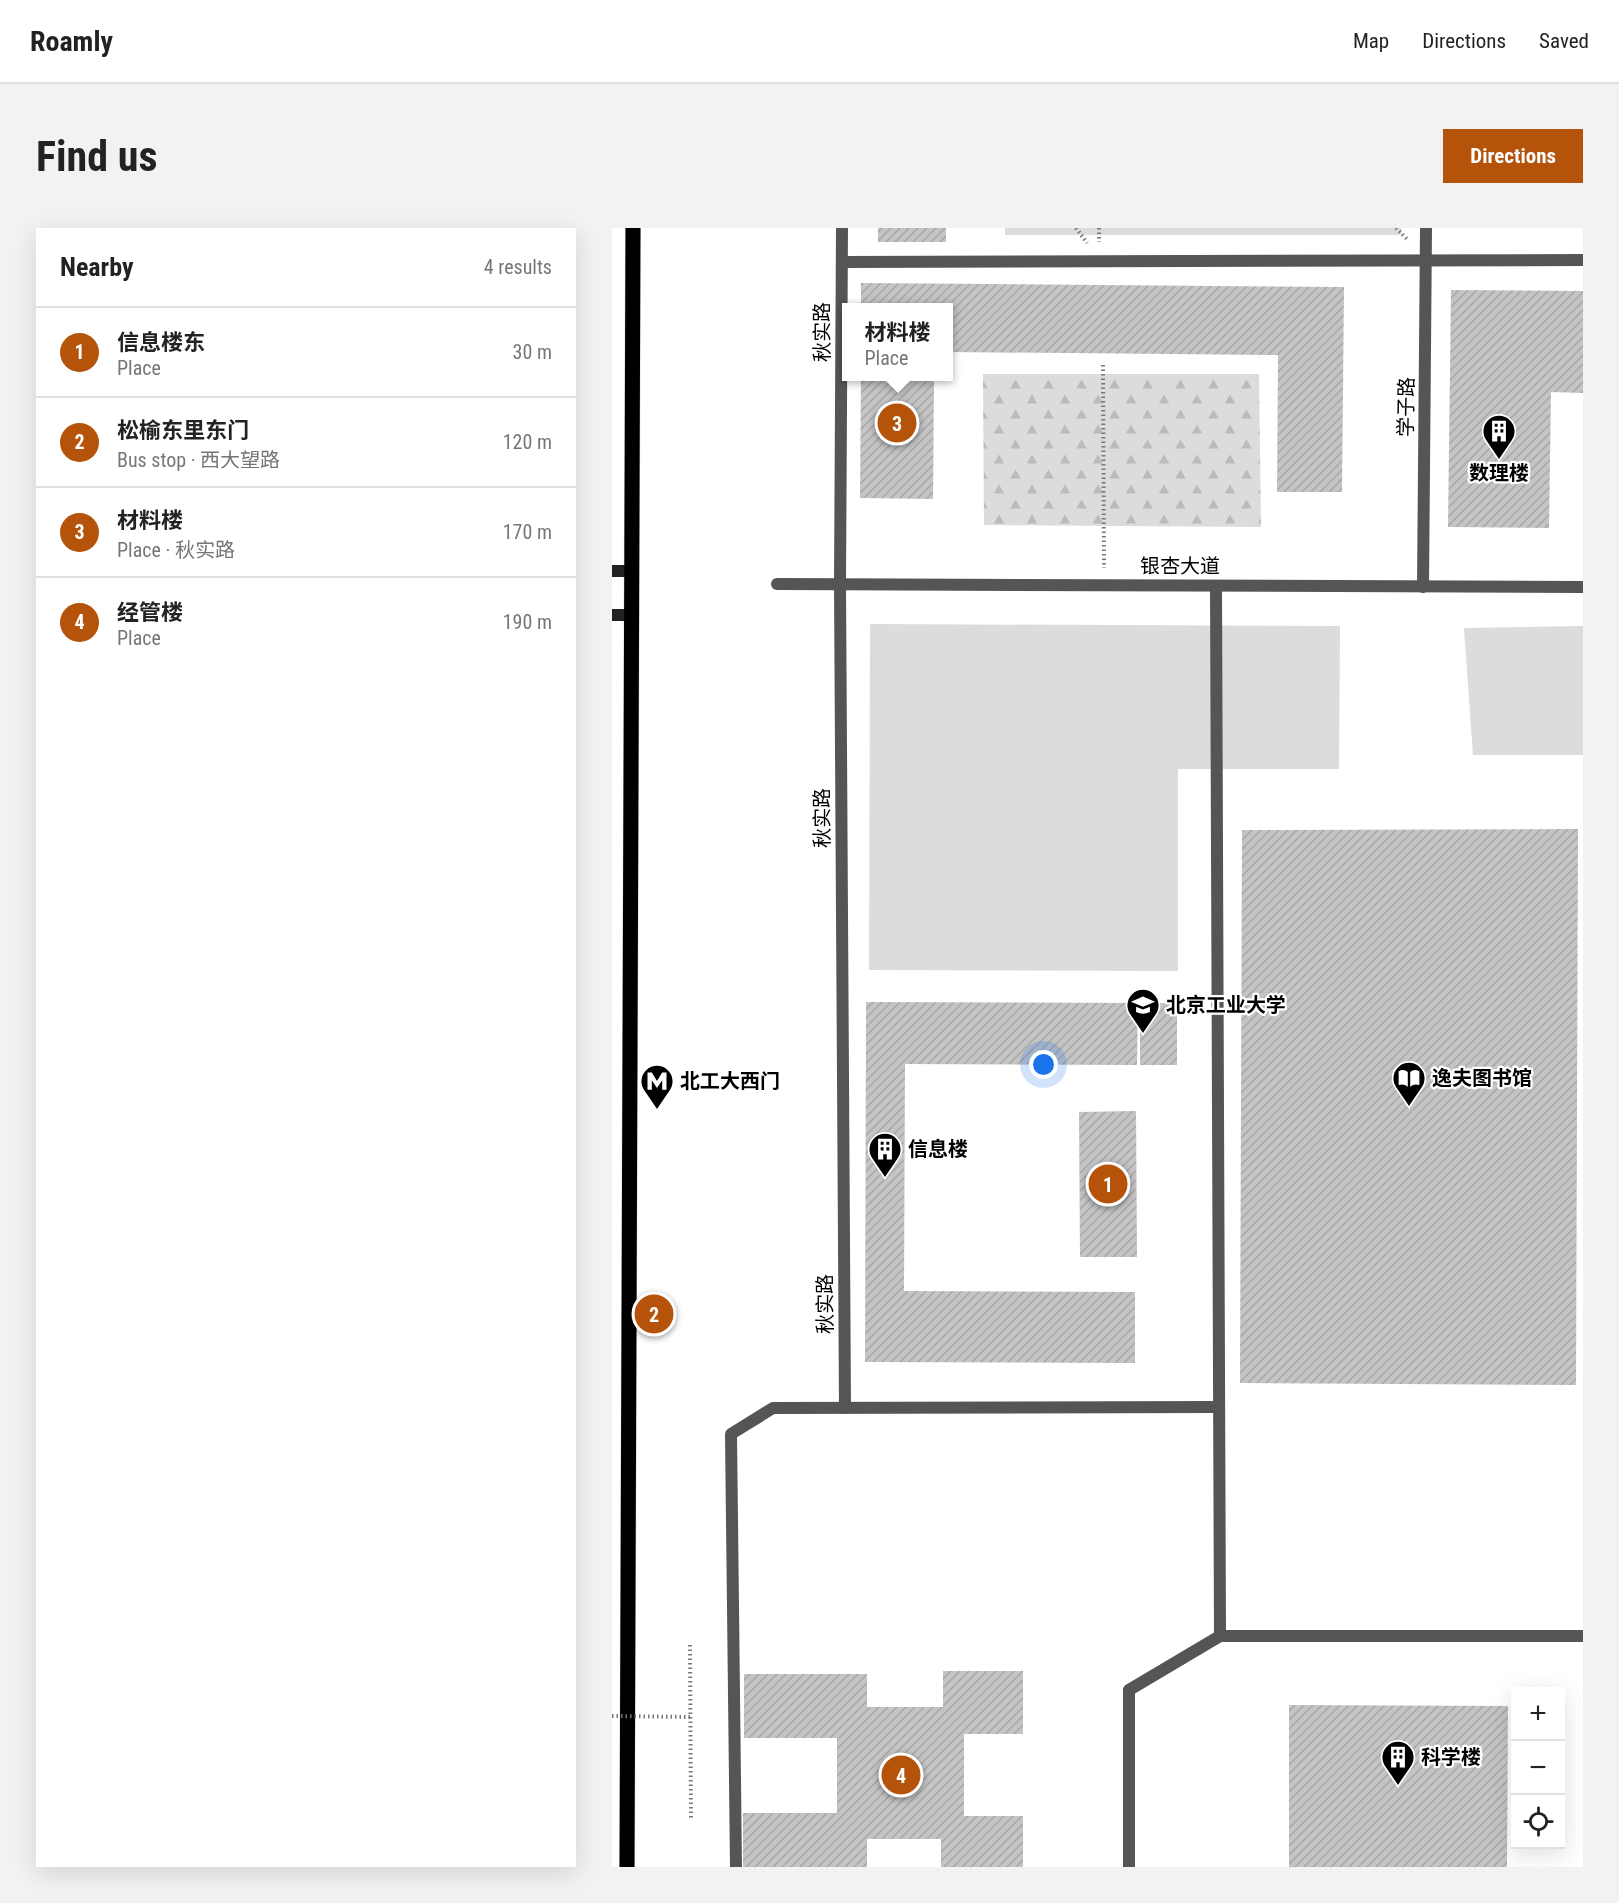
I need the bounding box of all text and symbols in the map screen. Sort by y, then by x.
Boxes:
text: Roamly [30,25,113,58]
text: Map [1353,29,1389,53]
text: Directions [1422,29,1506,53]
text: Saved [1539,29,1589,53]
button: Directions [1443,129,1583,183]
text: Find us [36,132,157,181]
text: Nearby [60,252,134,282]
text: 4 results [484,255,552,279]
street label: 秋实路 [810,302,834,362]
popup [842,303,953,381]
text: 材料楼 [864,320,931,345]
text: 信息楼东 [117,330,205,355]
text: 1 [74,340,85,364]
text: 30 m [513,340,552,364]
text: Place [864,346,908,370]
text: Place [117,356,161,380]
street label: 学子路 [1393,377,1419,437]
pin: 3 [878,400,916,446]
building icon: 数理楼 [1481,413,1517,460]
text: 松榆东里东门 [117,418,249,443]
text: 2 [74,430,85,454]
text: 120 m [503,430,552,454]
text: Bus stop · 西大望路 [117,448,280,472]
place label: 数理楼 [1469,461,1529,485]
text: 材料楼 [117,508,183,533]
text: 3 [74,520,85,544]
text: 170 m [503,520,552,544]
text: Place · 秋实路 [117,538,235,562]
street label: 银杏大道 [1140,554,1220,578]
text: 经管楼 [117,600,183,625]
text: 4 [74,610,85,634]
text: 190 m [503,610,552,634]
text: Place [117,626,161,650]
street label: 秋实路 [810,788,834,848]
school or university icon: 北京工业大学 [1125,987,1161,1034]
place label: 北京工业大学 [1166,993,1286,1017]
your location [1029,1050,1058,1079]
library icon: 逸夫图书馆 [1391,1060,1427,1107]
metro station icon: 北工大西门 [639,1063,675,1110]
place label: 逸夫图书馆 [1432,1066,1532,1090]
place label: 北工大西门 [680,1069,780,1093]
building icon: 信息楼 [867,1131,903,1178]
place label: 信息楼 [908,1137,968,1161]
pin: 1 [1088,1162,1128,1206]
street label: 秋实路 [813,1274,837,1334]
pin: 2 [634,1292,674,1336]
map controls [1511,1687,1565,1849]
button: + [1511,1687,1565,1741]
building icon: 科学楼 [1380,1739,1416,1786]
button: − [1511,1741,1565,1795]
place label: 科学楼 [1421,1745,1481,1769]
pin: 4 [882,1752,920,1798]
button: locate [1511,1795,1565,1849]

